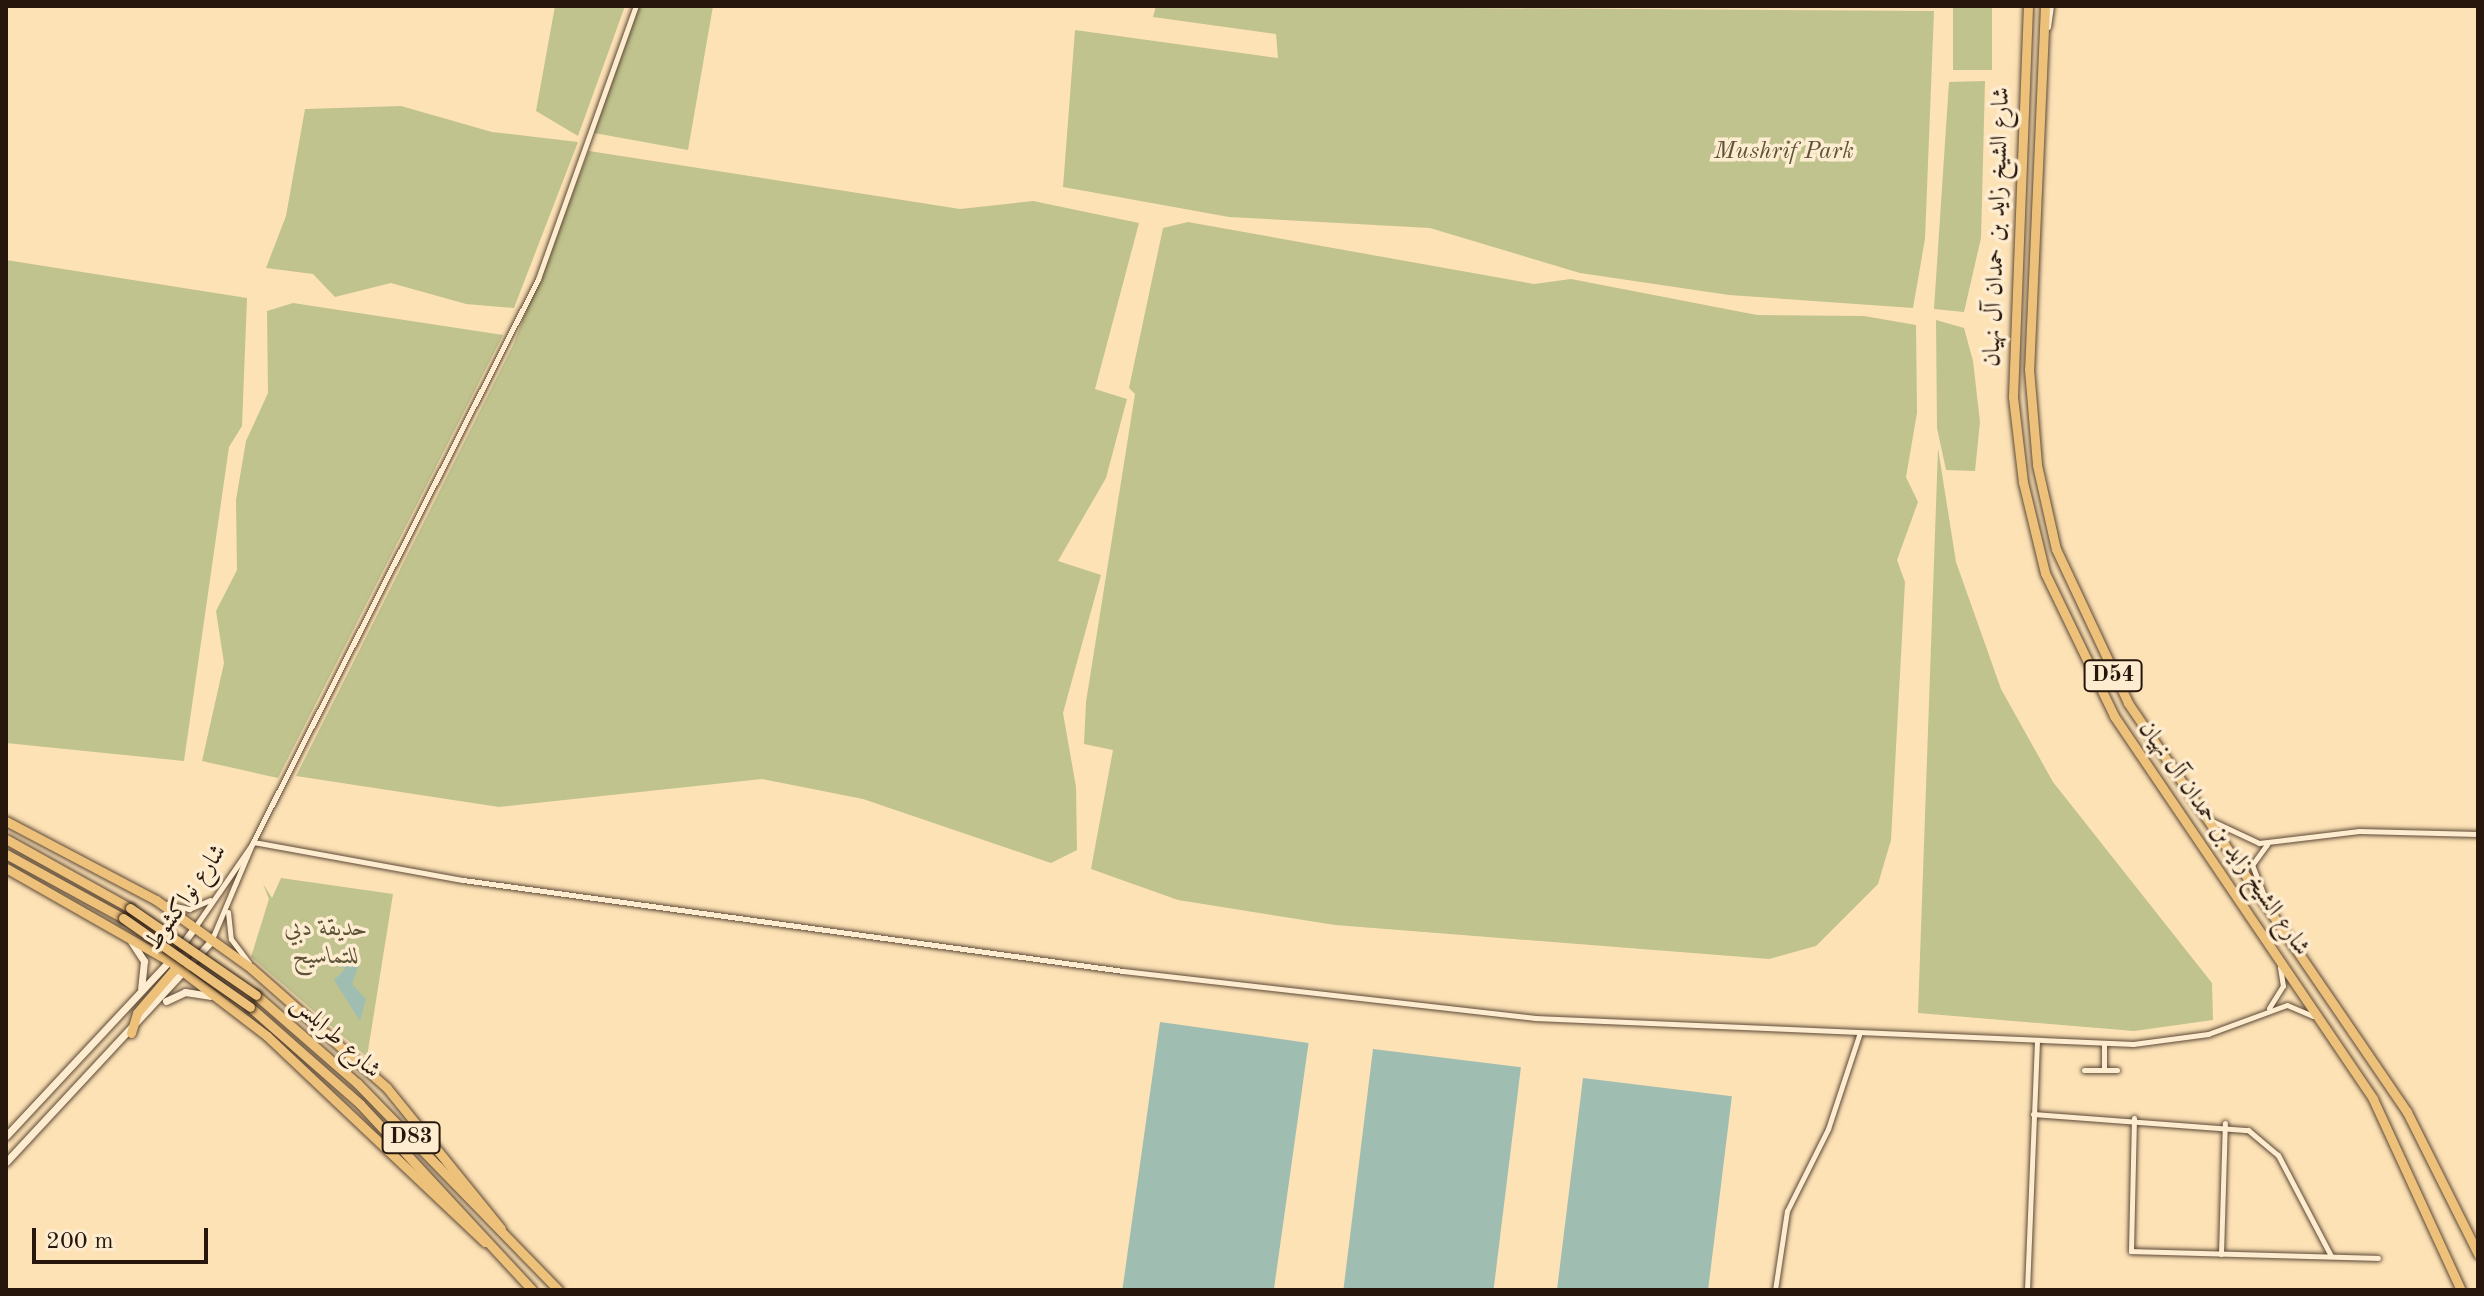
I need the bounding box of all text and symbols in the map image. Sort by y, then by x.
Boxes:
street label: شارع الشيخ زايد بن حمدان آل نهيان [1979,87,2017,367]
park label: Mushrif Park [1714,139,1854,167]
road number: D54 [2083,658,2143,694]
street label: شارع الشيخ زايد بن حمدان آل نهيان [2131,716,2315,962]
street label: شارع نواكشوط [140,839,234,957]
park label: حديقة دبي للتماسيح [284,916,368,972]
street label: شارع طرابلس [284,990,386,1086]
road number: D83 [381,1120,441,1156]
scale bar [36,1212,212,1262]
text: 200 m [46,1230,114,1254]

